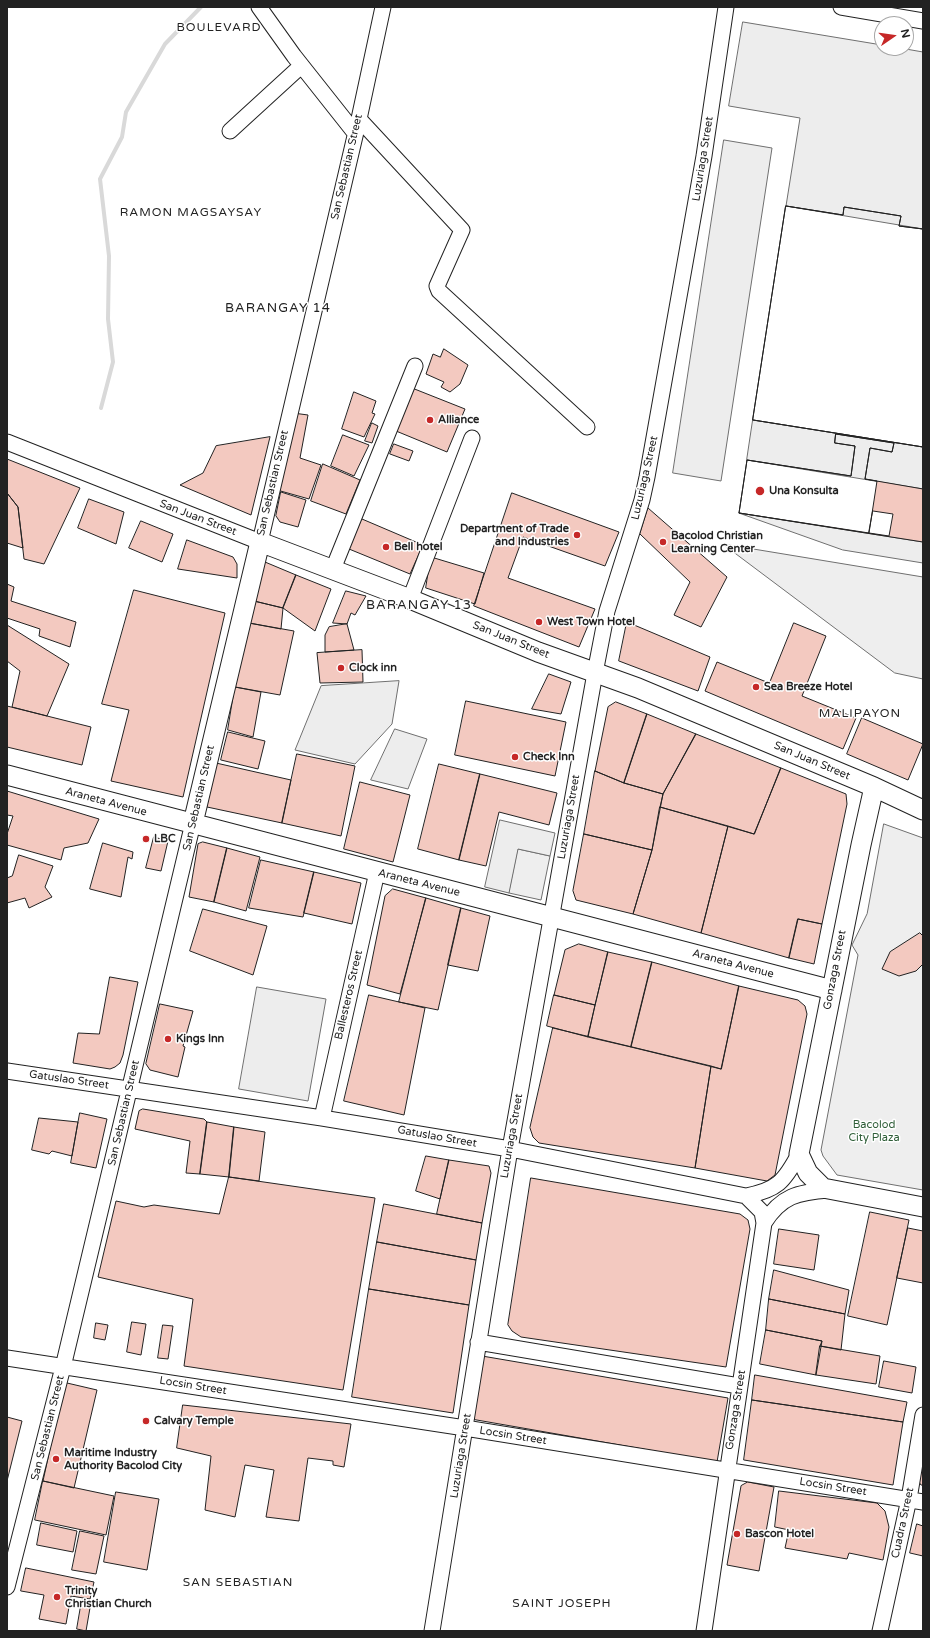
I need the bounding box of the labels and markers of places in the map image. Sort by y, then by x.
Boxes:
place label: Alliance [438,413,479,427]
marker: Alliance [425,415,435,425]
place label: Una Konsulta [769,484,839,498]
marker: Una Konsulta [754,485,766,497]
place label: Department of Trade and Industries [460,522,569,548]
place label: Bacolod Christian Learning Center [671,529,763,555]
marker: Department of Trade and Industries [572,530,582,540]
marker: Bacolod Christian Learning Center [658,537,668,547]
place label: Bell hotel [394,540,443,554]
marker: Bell hotel [381,542,391,552]
place label: West Town Hotel [547,615,635,629]
marker: West Town Hotel [534,617,544,627]
place label: Clock inn [349,661,397,675]
marker: Clock inn [336,663,346,673]
place label: Sea Breeze Hotel [764,680,853,694]
marker: Sea Breeze Hotel [751,682,761,692]
place label: Check Inn [523,750,575,764]
marker: Check Inn [510,752,520,762]
place label: LBC [154,832,176,846]
marker: LBC [141,834,151,844]
place label: Kings Inn [176,1032,224,1046]
marker: Kings Inn [163,1034,173,1044]
place label: Calvary Temple [154,1414,234,1428]
marker: Calvary Temple [141,1416,151,1426]
place label: Maritime Industry Authority Bacolod City [64,1446,182,1472]
marker: Maritime Industry Authority Bacolod City [51,1454,61,1464]
place label: Bascon Hotel [745,1527,814,1541]
marker: Bascon Hotel [732,1529,742,1539]
place label: Trinity Christian Church [65,1584,152,1610]
marker: Trinity Christian Church [52,1592,62,1602]

